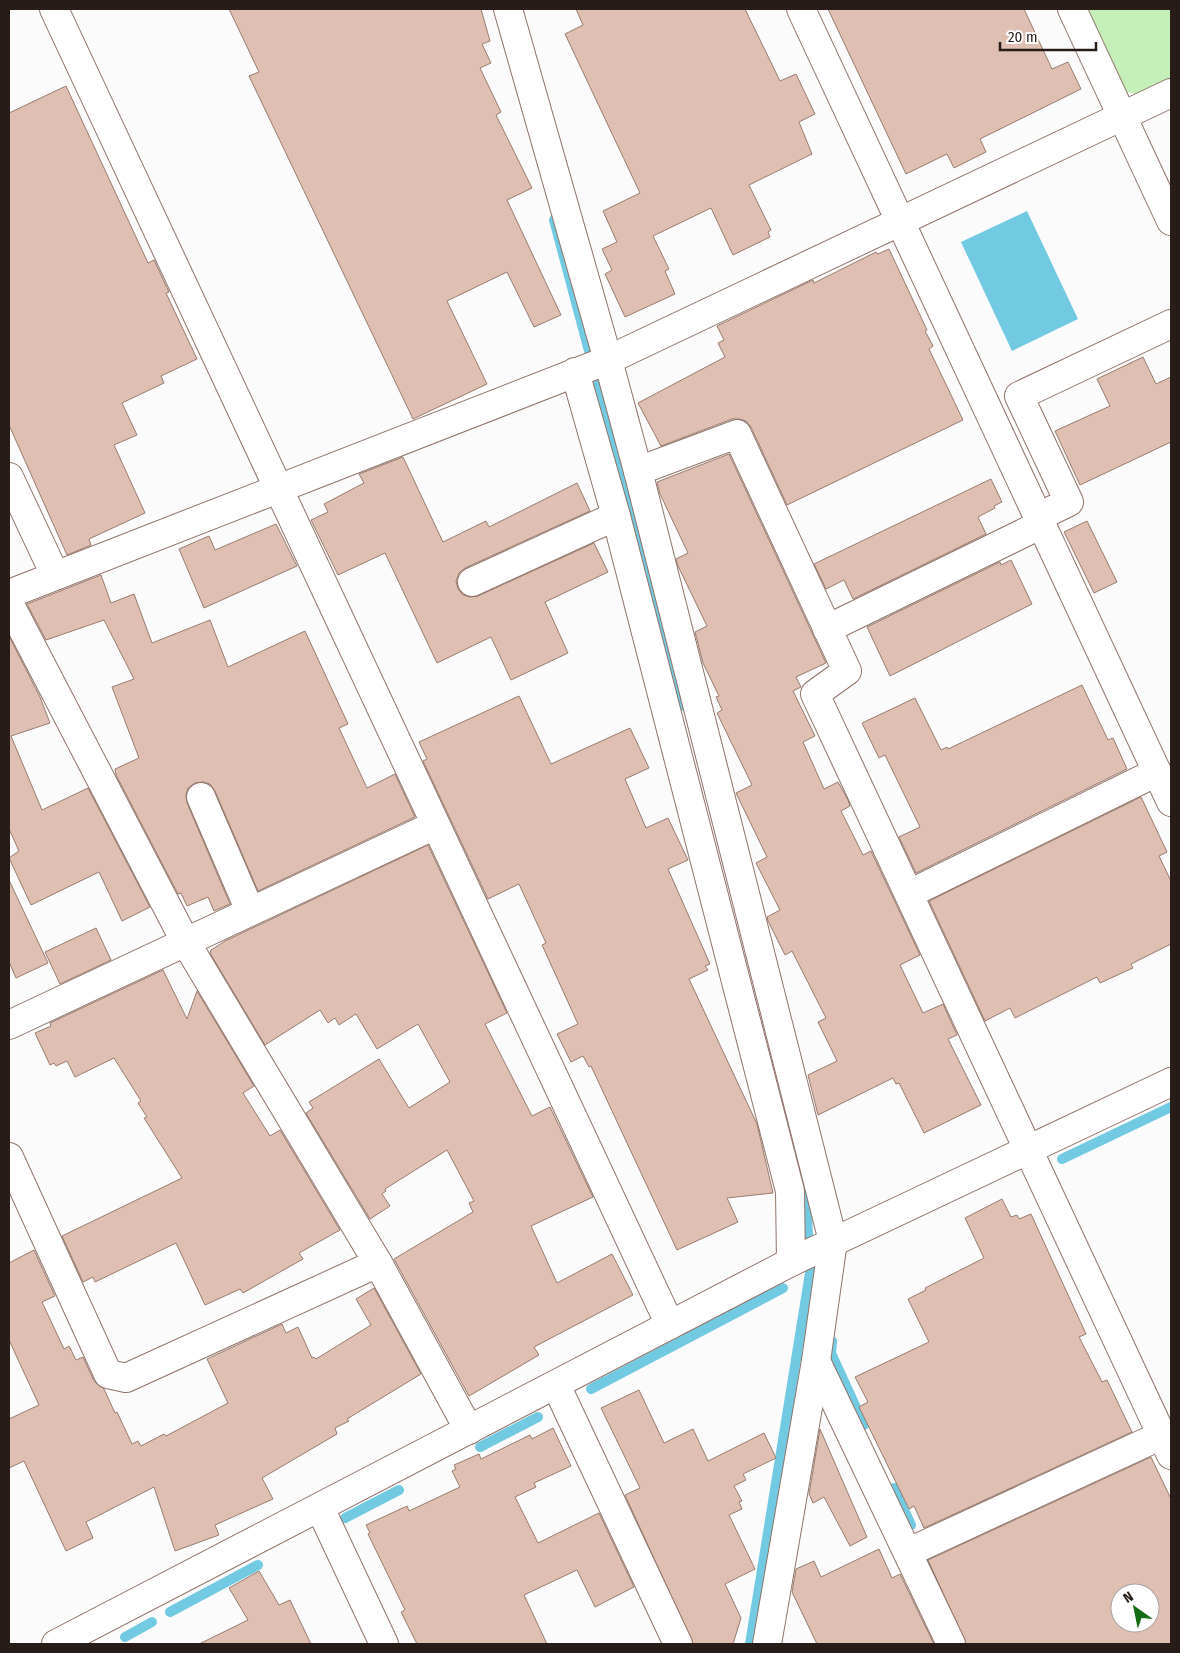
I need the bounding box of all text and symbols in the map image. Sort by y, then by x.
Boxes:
scale bar [1000,20,1096,52]
text: 20 m [1008,28,1038,46]
north arrow [1110,1583,1160,1633]
text: N [1120,1588,1136,1607]

